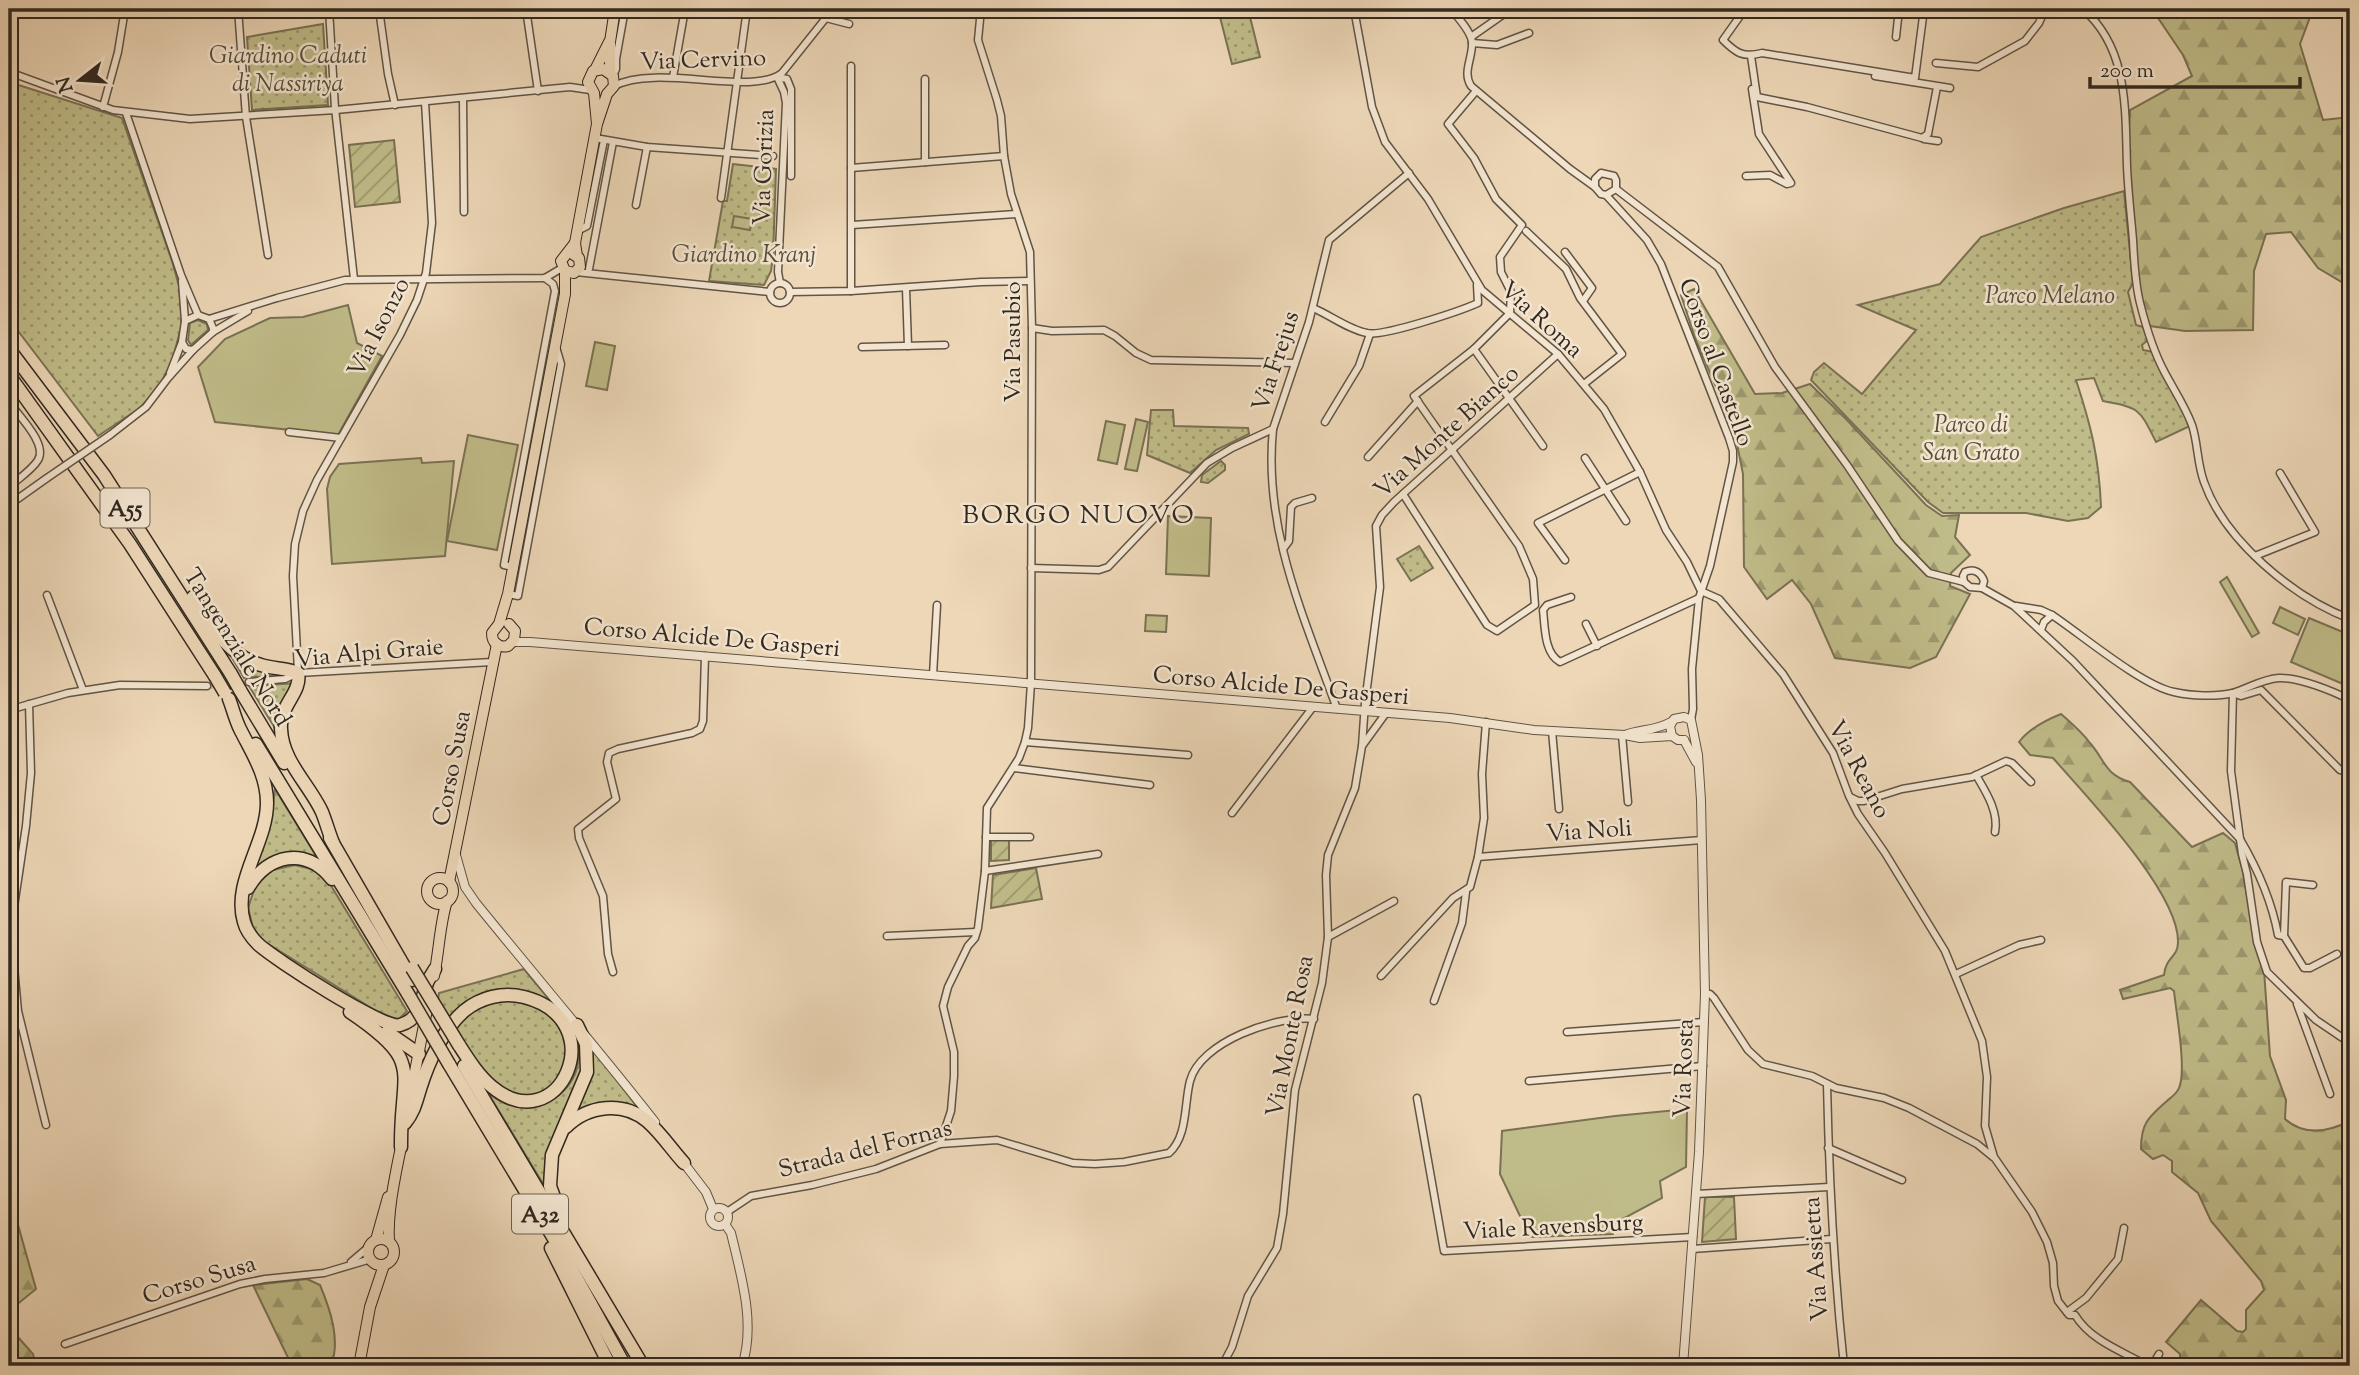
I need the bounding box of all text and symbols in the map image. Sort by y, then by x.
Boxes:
park label: Giardino Caduti di Nassiriya [209,40,367,102]
street label: Via Cervino [639,42,767,80]
north arrow [46,46,116,116]
scale bar [2090,46,2300,90]
text: 200 m [2100,57,2154,87]
text: N [51,73,81,95]
street label: Via Gorizia [746,108,784,226]
park label: Giardino Kranj [672,239,816,273]
street label: Via Isonzo [340,272,419,384]
street label: Via Roma [1492,274,1590,367]
street label: Corso al Castello [1669,274,1761,451]
park label: Parco Melano [1985,280,2115,314]
street label: Via Pasubio [997,281,1031,403]
street label: Via Frejus [1245,307,1309,416]
street label: Via Monte Bianco [1367,358,1528,507]
park label: Parco di San Grato [1922,409,2020,471]
road number: A55 [100,488,150,528]
district label: BORGO NUOVO [962,498,1196,535]
street label: Tangenziale Nord [174,562,299,734]
street label: Corso Alcide De Gasperi [582,611,842,667]
street label: Via Alpi Graie [293,631,445,677]
street label: Corso Alcide De Gasperi [1151,659,1411,715]
street label: Corso Susa [425,708,481,829]
street label: Via Reano [1818,715,1898,825]
street label: Via Noli [1545,812,1634,852]
street label: Via Monte Rosa [1259,952,1323,1120]
street label: Via Rosta [1666,1018,1704,1118]
street label: Strada del Fornas [775,1112,956,1188]
road number: A32 [512,1194,568,1233]
street label: Via Assietta [1796,1196,1838,1322]
street label: Viale Ravensburg [1462,1206,1644,1250]
street label: Corso Susa [139,1248,261,1314]

